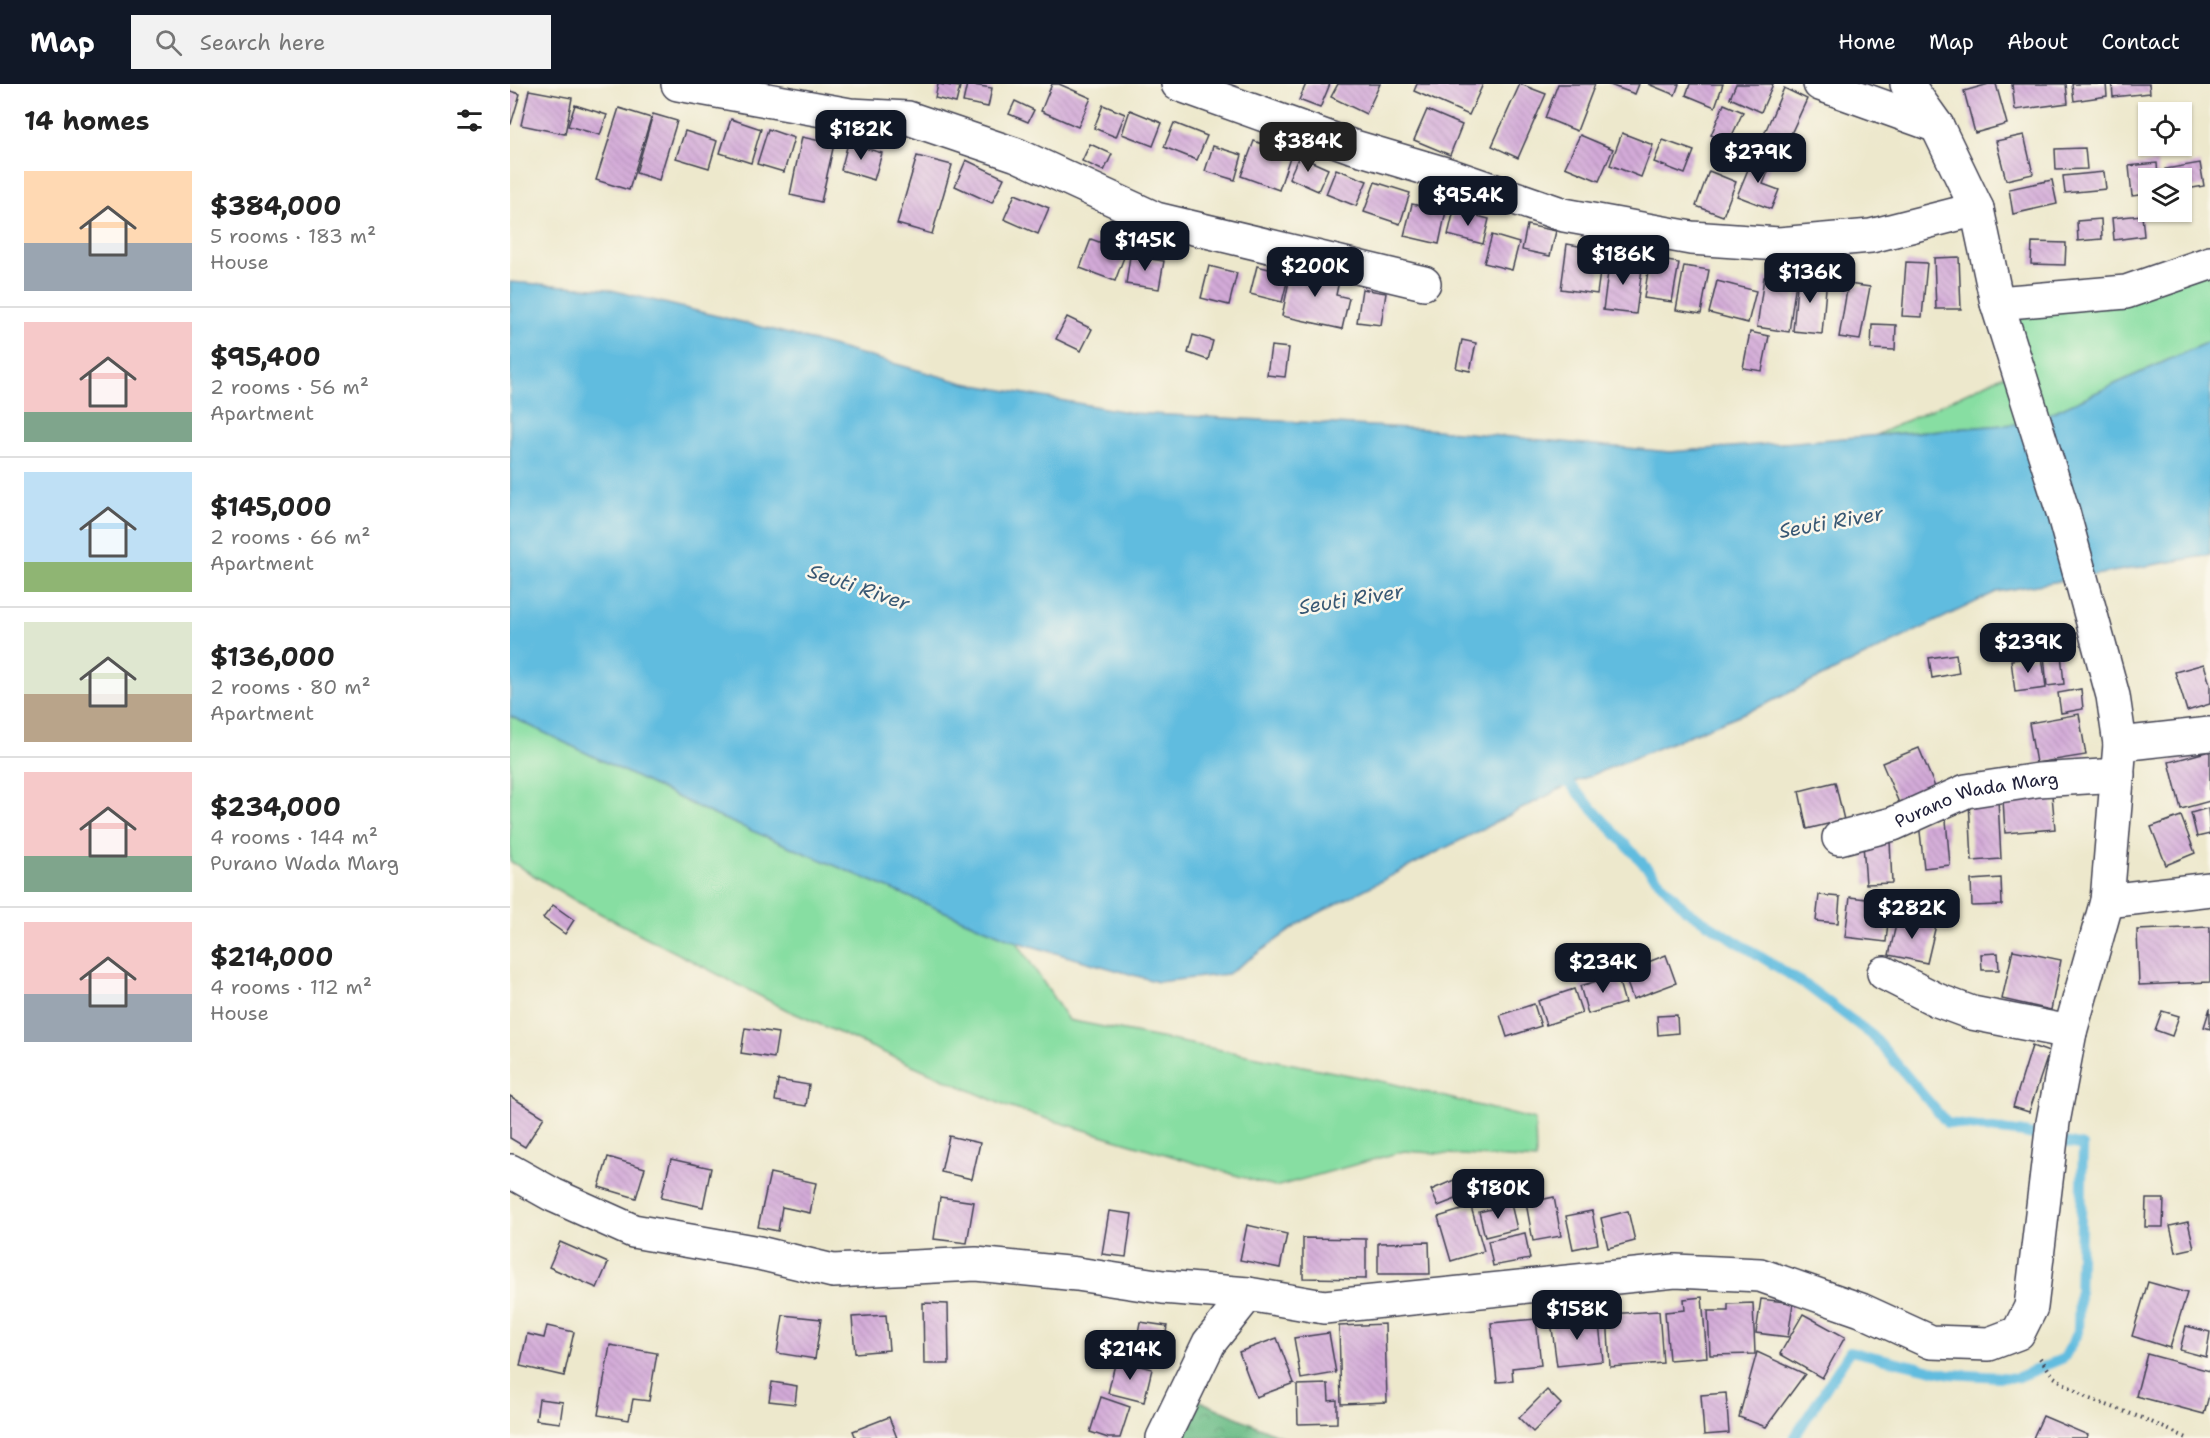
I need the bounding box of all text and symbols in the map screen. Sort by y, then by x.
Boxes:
search box [131,15,551,69]
text: Map [30,23,95,61]
icon: search [152,26,185,59]
text: Search here [200,28,325,57]
text: Home [1838,28,1896,56]
text: Map [1929,28,1974,56]
text: About [2007,28,2068,56]
text: Contact [2101,28,2180,56]
map controls [2138,102,2192,222]
button: locate [2138,102,2192,156]
text: 14 homes [24,103,150,138]
icon: filters [453,104,486,137]
pin: $182K [819,110,903,161]
text: $182K [829,116,893,142]
pin: $384K [1266,122,1350,173]
text: $384K [1274,128,1342,154]
pin: $279K [1716,133,1800,184]
text: $279K [1724,139,1792,165]
button: layers [2138,168,2192,222]
pin: $95.4K [1419,176,1517,227]
text: $95.4K [1433,182,1503,208]
text: $384,000 [210,188,341,223]
icon: home [72,195,144,267]
pin: $145K [1103,221,1187,272]
text: 5 rooms · 183 m² [210,223,376,249]
text: $145K [1114,227,1176,253]
pin: $186K [1581,235,1665,286]
text: $186K [1591,241,1655,267]
pin: $200K [1273,247,1357,298]
text: House [210,249,269,275]
text: $200K [1281,253,1349,279]
pin: $136K [1768,253,1852,304]
text: $136K [1778,259,1842,285]
text: $95,400 [210,339,321,374]
icon: home [72,346,144,418]
text: 2 rooms · 56 m² [210,374,369,400]
text: Apartment [210,400,314,426]
text: $145,000 [210,489,332,524]
icon: home [72,496,144,568]
water label: Seuti River [1777,500,1886,544]
text: 2 rooms · 66 m² [210,524,371,550]
text: Apartment [210,550,314,576]
water label: Seuti River [805,557,914,617]
water label: Seuti River [1297,578,1406,620]
pin: $239K [1986,623,2070,674]
text: $239K [1994,629,2062,655]
text: $136,000 [210,639,335,674]
icon: home [72,646,144,718]
text: 2 rooms · 80 m² [210,674,371,700]
text: Apartment [210,700,314,726]
street label: Purano Wada Marg [1891,767,2059,834]
text: $234,000 [210,789,341,824]
icon: home [72,796,144,868]
text: 4 rooms · 144 m² [210,824,378,850]
text: Purano Wada Marg [210,850,399,876]
pin: $282K [1870,889,1954,940]
text: $282K [1878,895,1946,921]
text: $214,000 [210,939,333,974]
pin: $234K [1561,943,1645,994]
icon: home [72,946,144,1018]
text: $234K [1569,949,1637,975]
text: 4 rooms · 112 m² [210,974,372,1000]
text: House [210,1000,269,1026]
pin: $180K [1456,1169,1540,1220]
text: $180K [1466,1175,1530,1201]
pin: $158K [1535,1290,1619,1341]
text: $158K [1546,1296,1608,1322]
pin: $214K [1088,1330,1172,1381]
text: $214K [1099,1336,1161,1362]

